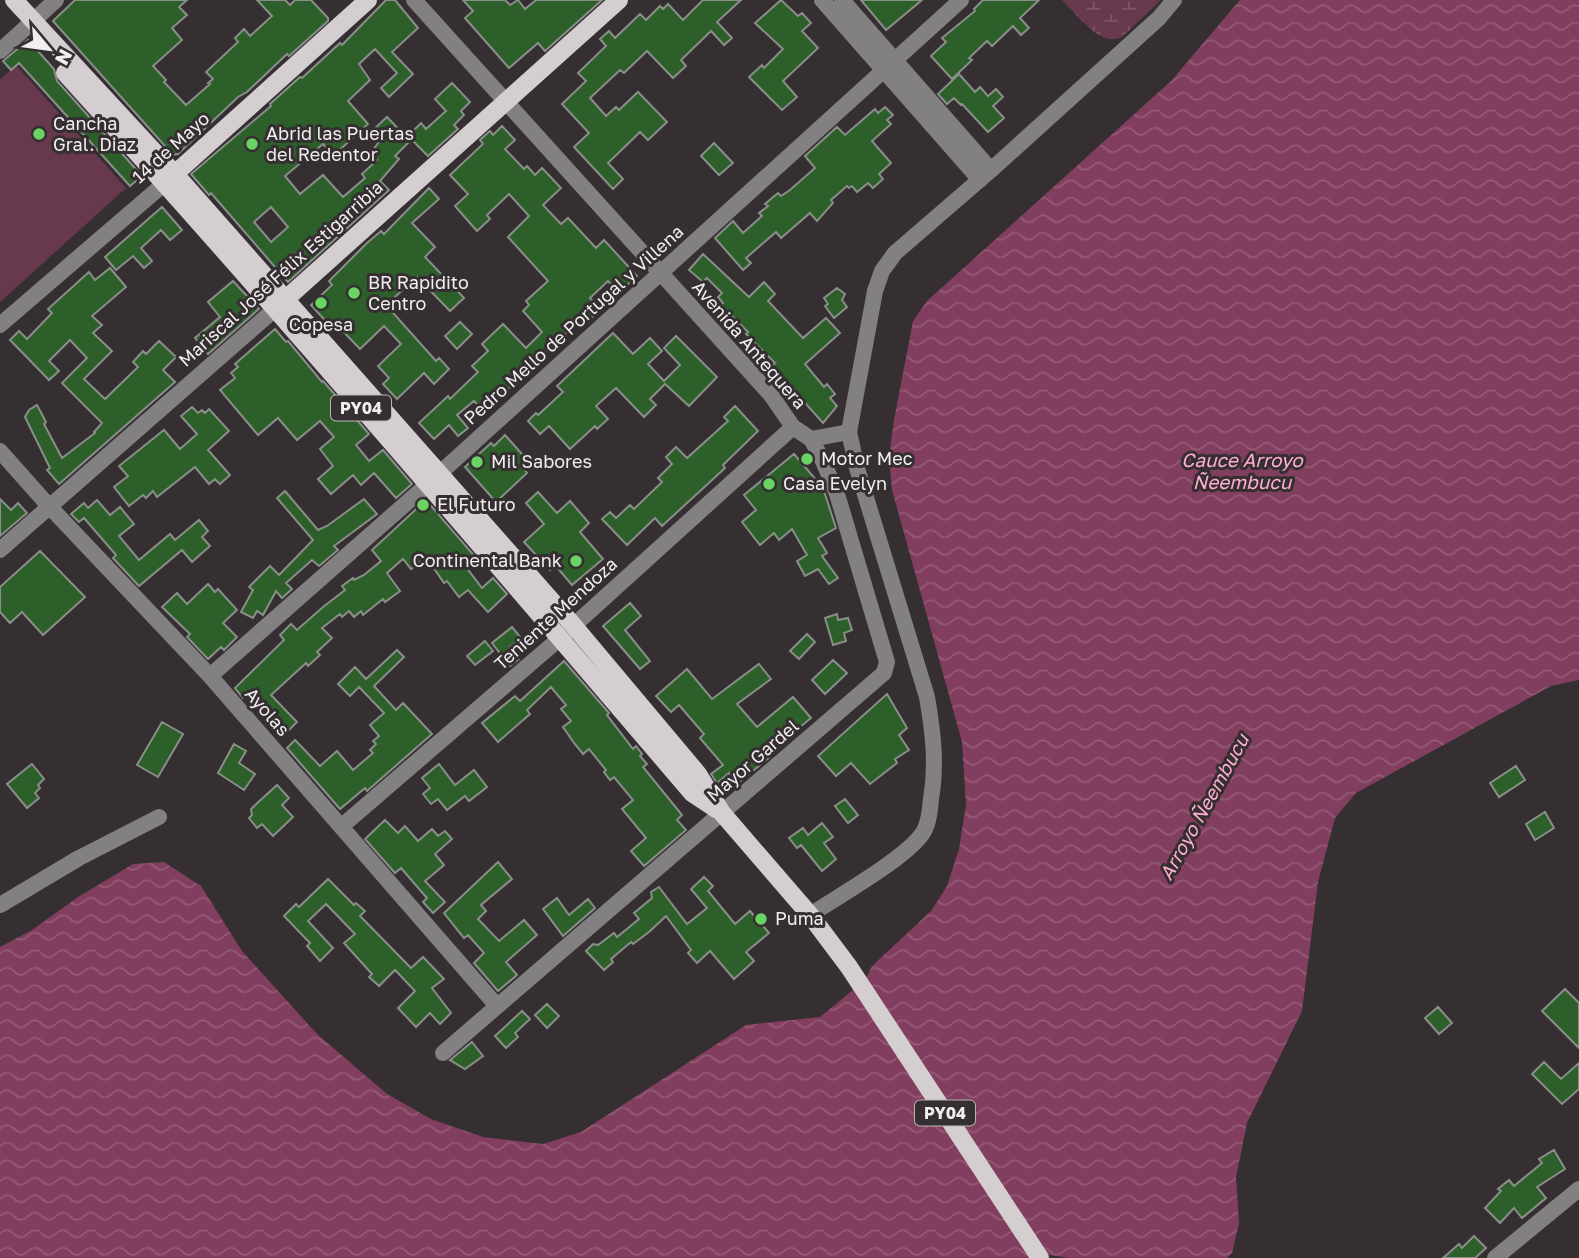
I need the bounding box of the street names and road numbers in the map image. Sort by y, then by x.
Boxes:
street label: 14 de Mayo [127,107,213,188]
street label: Mariscal José Félix Estigarribia [174,176,387,371]
street label: Pedro Mello de Portugal y Villena [459,220,688,429]
street label: Avenida Antequera [688,276,811,413]
road number: PY04 [331,396,391,420]
street label: Teniente Mendoza [489,552,621,674]
street label: Ayolas [241,683,295,740]
street label: Mayor Gardel [702,714,803,806]
road number: PY04 [915,1100,975,1126]

